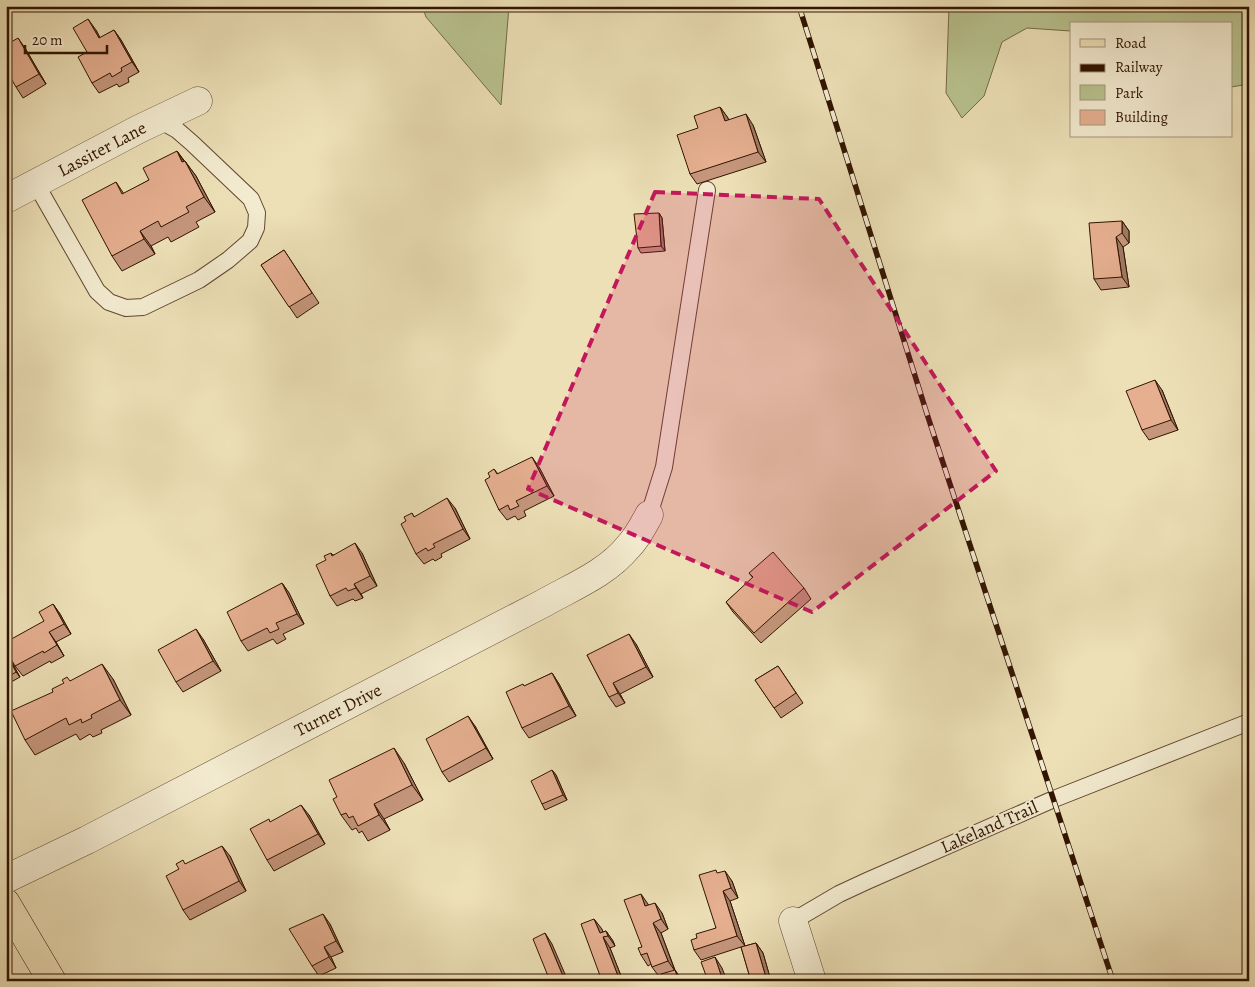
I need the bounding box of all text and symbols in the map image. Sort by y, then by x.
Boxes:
scale bar [25,22,108,54]
legend [1070,22,1232,138]
text: 20 m [32,30,63,50]
text: Road [1115,33,1147,53]
text: Railway [1115,57,1163,77]
text: Park [1115,83,1144,103]
text: Building [1115,107,1168,127]
street label: Lassiter Lane [54,116,150,182]
street label: Turner Drive [290,678,386,742]
street label: Lakeland Trail [937,795,1042,859]

